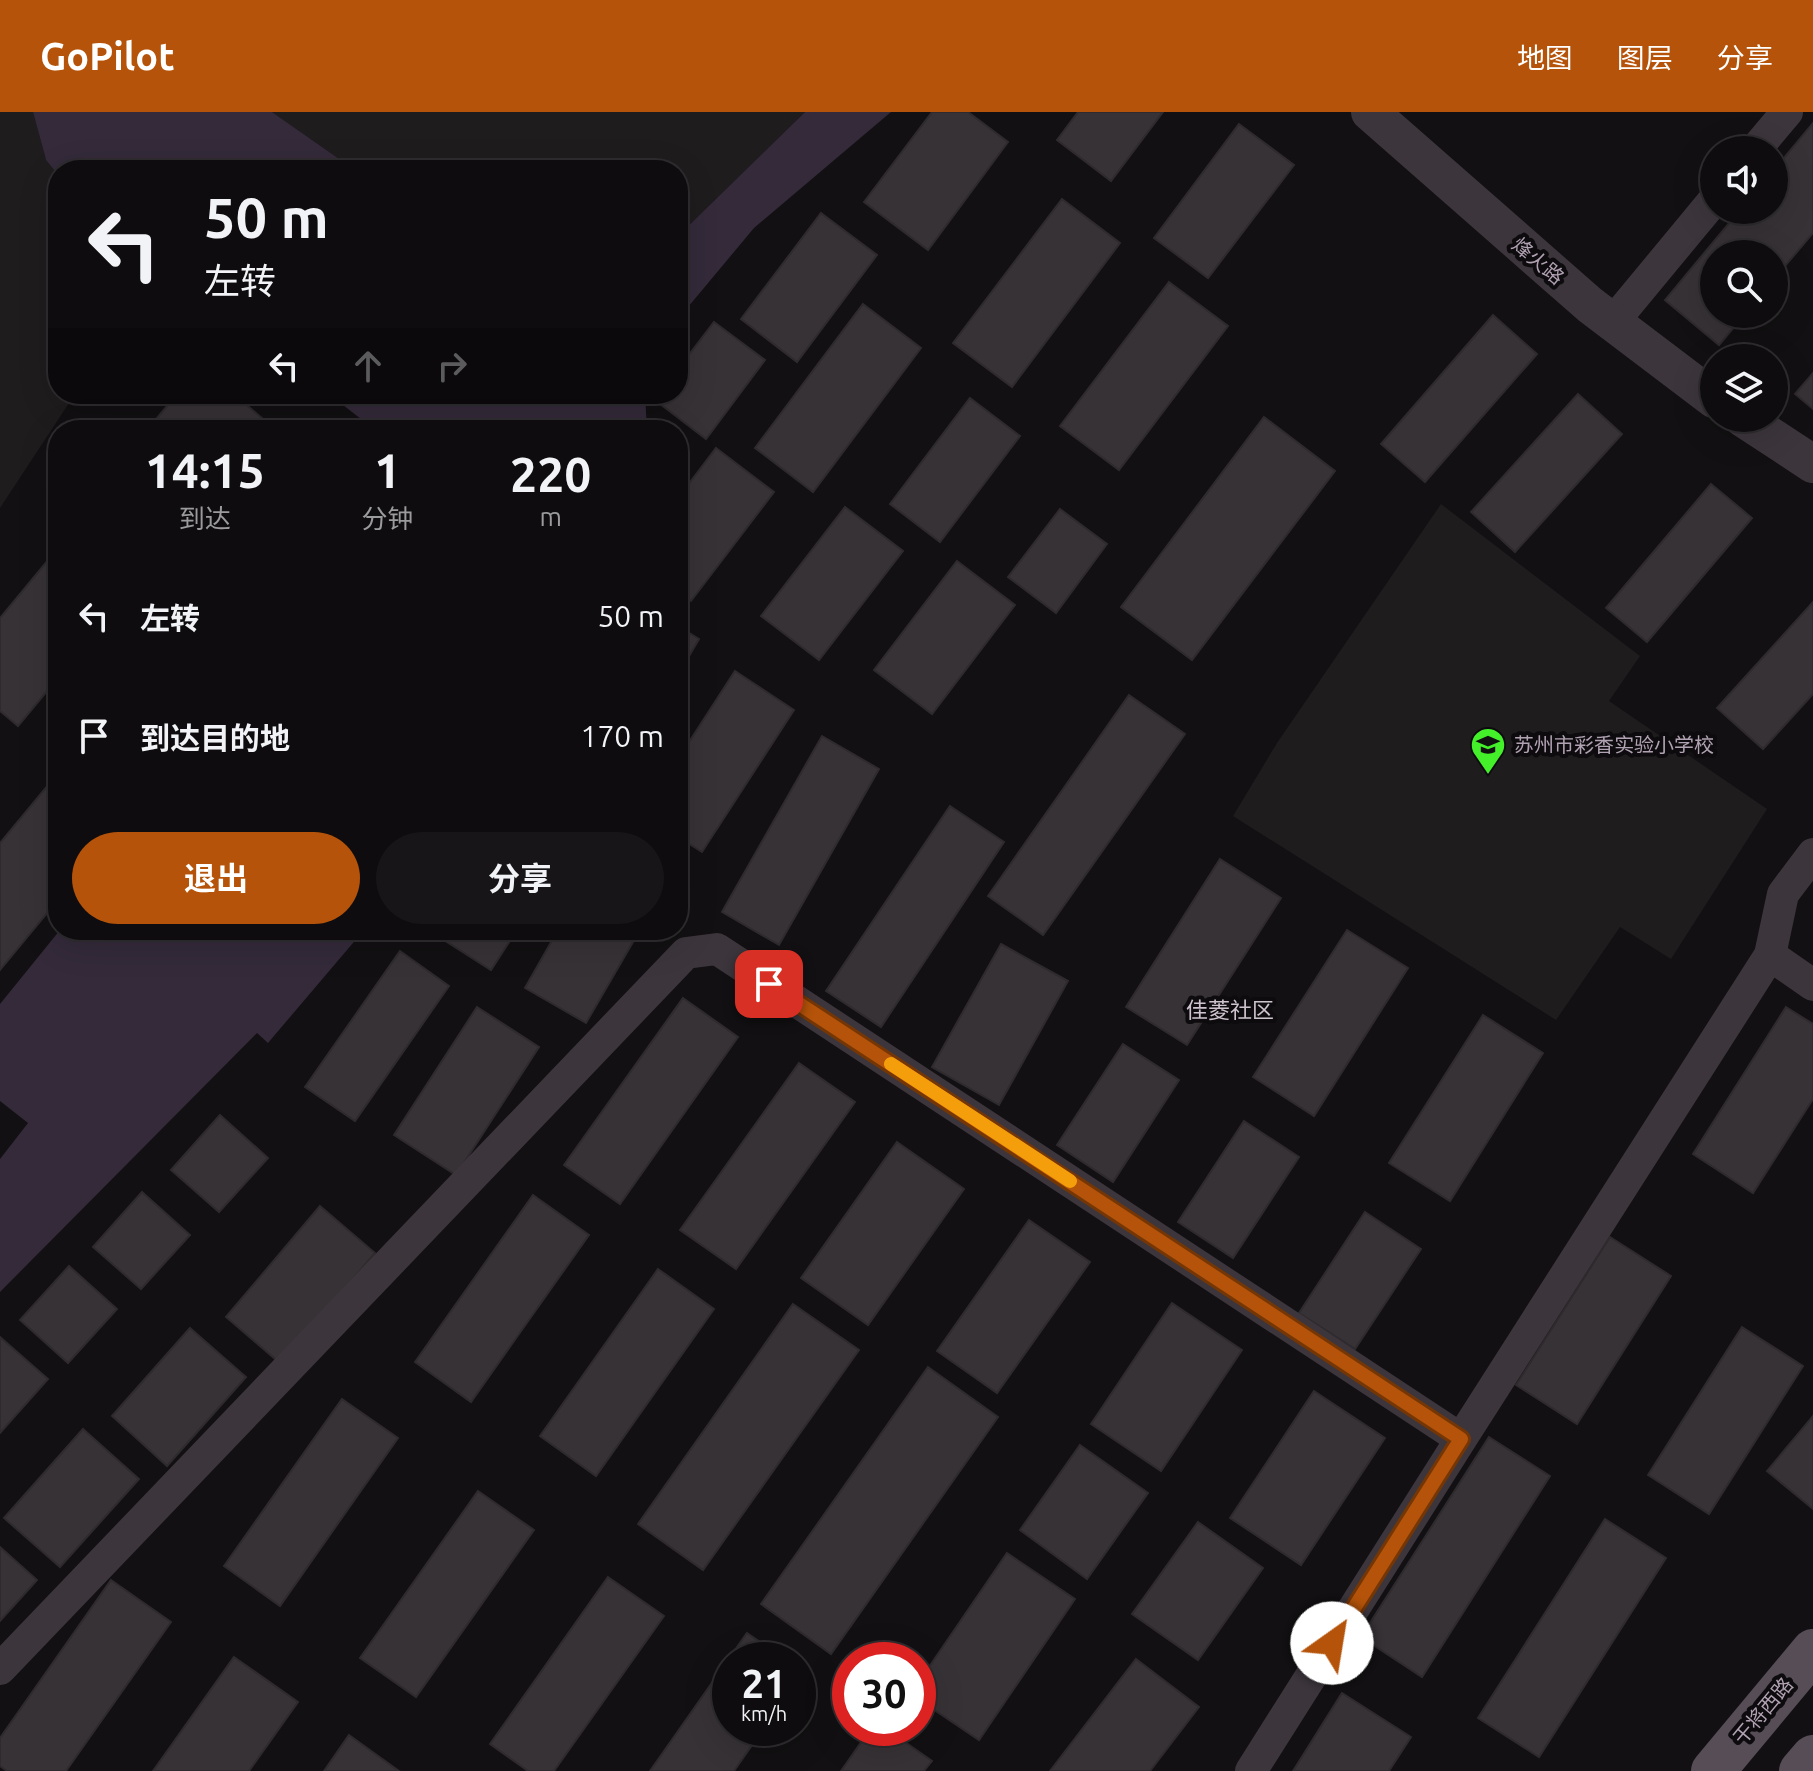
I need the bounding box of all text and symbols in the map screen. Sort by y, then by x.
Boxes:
text: GoPilot [40,35,175,77]
text: 地图 [1517,42,1573,73]
text: 图层 [1617,42,1673,73]
text: 分享 [1717,42,1773,73]
map controls [1700,136,1788,432]
button: sound [1700,136,1788,224]
text: 50 m [204,186,329,249]
icon: left [72,192,176,296]
street label: 烽火路 [1508,233,1569,289]
button: search [1700,240,1788,328]
text: 左转 [204,260,276,301]
icon: left [262,344,306,388]
icon: ahead [346,344,390,388]
icon: right [430,344,474,388]
button: layers [1700,344,1788,432]
text: 14:15 [145,443,265,497]
text: 1 [374,443,401,497]
text: 220 [510,447,591,501]
text: m [539,502,562,531]
text: 到达 [179,504,231,533]
text: 分钟 [361,504,413,533]
icon: left [72,594,116,638]
text: 50 m [597,599,664,633]
text: 左转 [140,601,200,635]
icon: arrive [72,714,116,758]
text: 170 m [580,719,664,753]
text: 到达目的地 [140,721,290,755]
school or university icon: 苏州市彩香实验小学校 [1469,726,1507,776]
place label: 苏州市彩香实验小学校 [1514,733,1714,756]
button: 退出 [72,832,360,924]
button: 分享 [376,832,664,924]
pin [735,950,803,1018]
icon: arrive [747,962,791,1006]
district label: 佳菱社区 [1186,997,1274,1022]
position arrow [1290,1601,1374,1685]
speed limit sign: 30 [832,1642,936,1746]
text: 21 [741,1661,787,1706]
street label: 干将西路 [1728,1673,1797,1749]
text: km/h [741,1702,787,1725]

